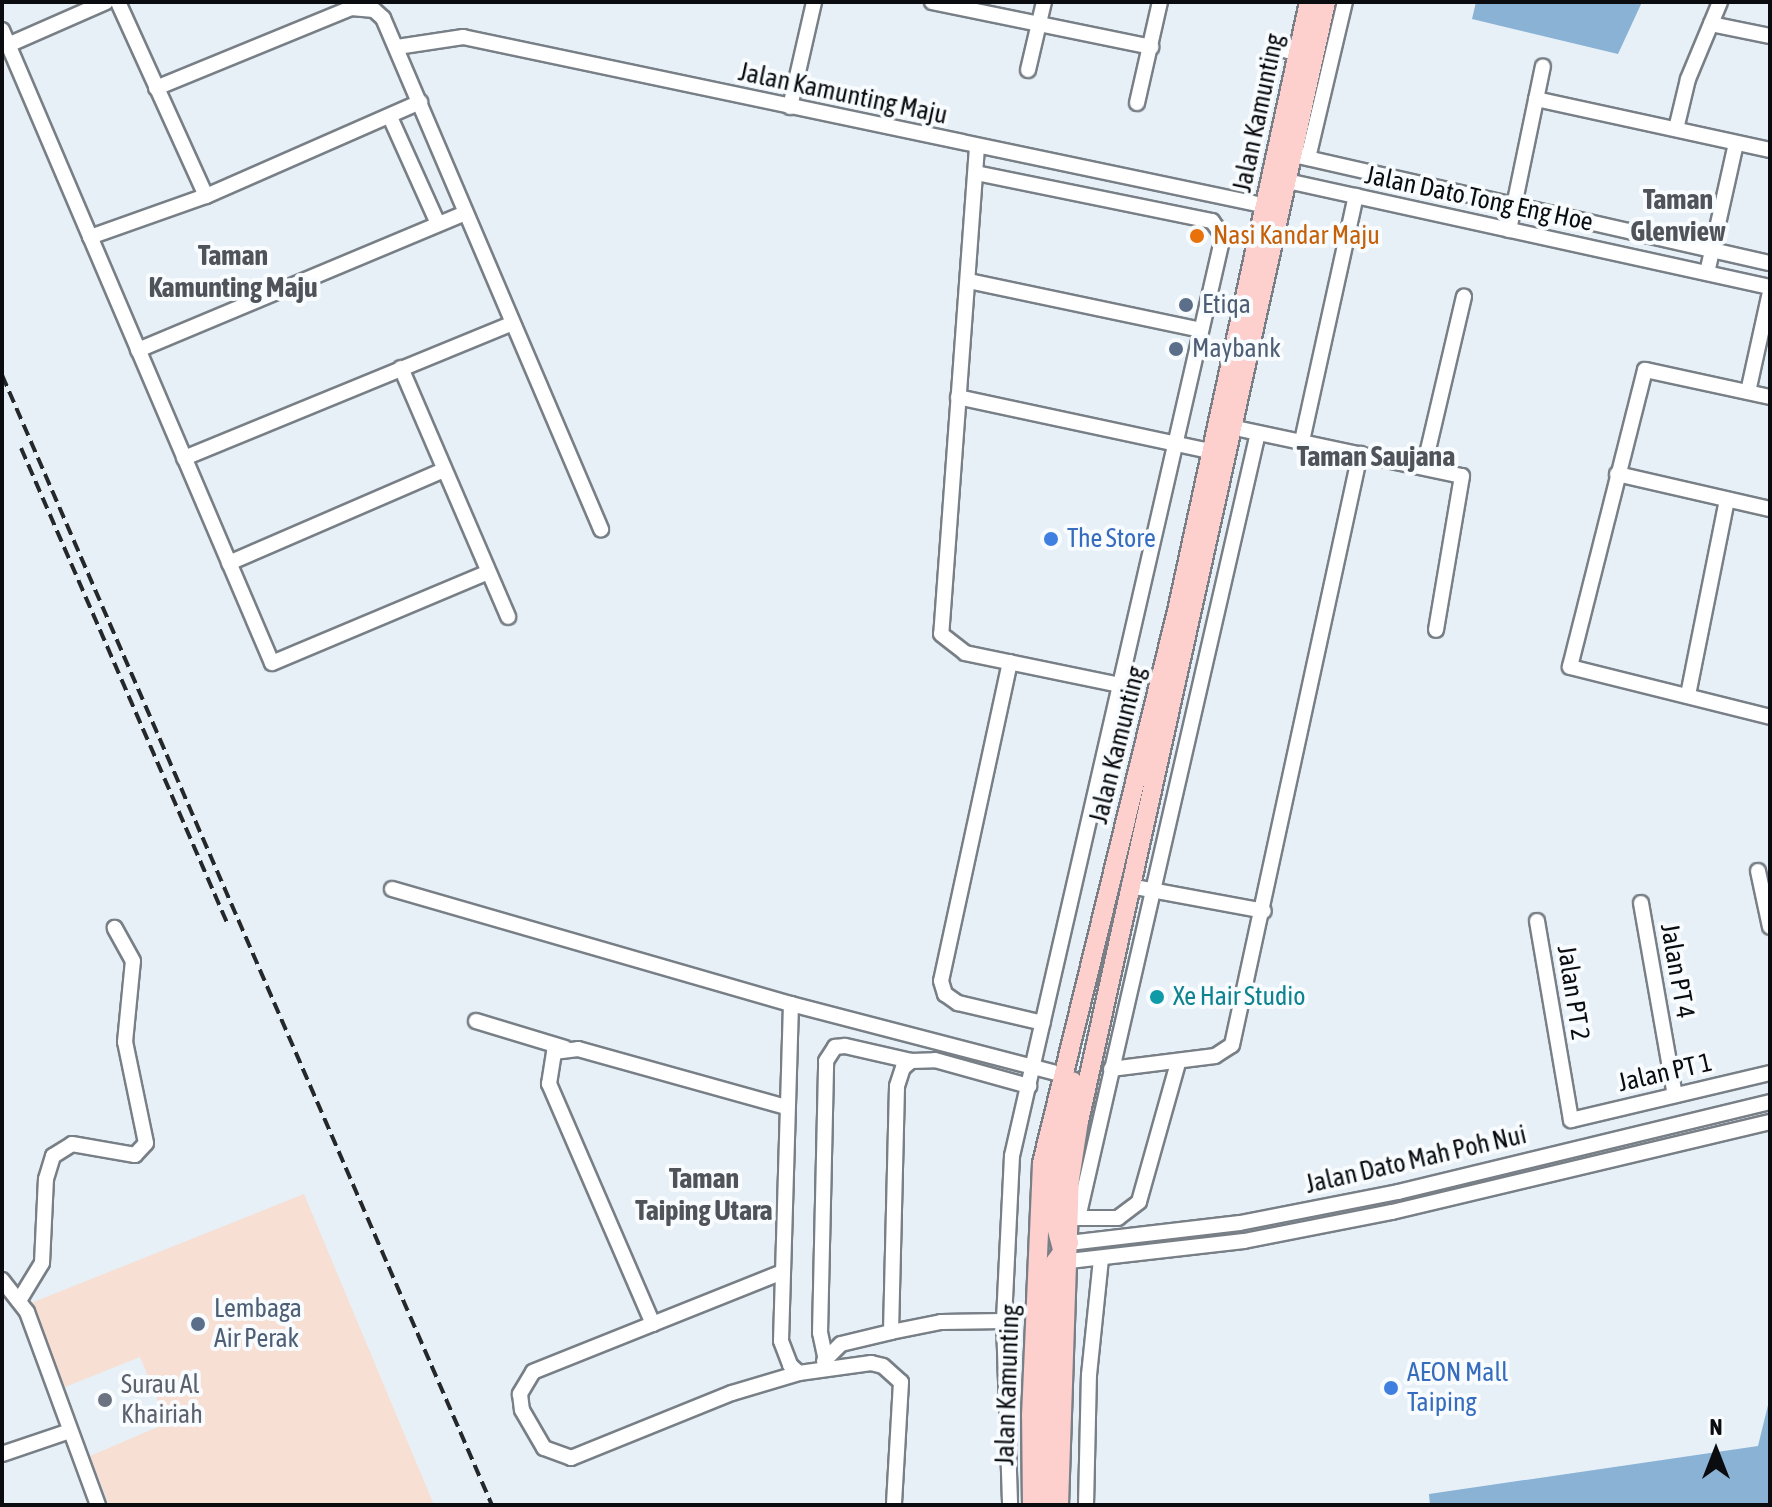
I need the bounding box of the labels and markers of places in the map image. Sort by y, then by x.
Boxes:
place label: Nasi Kandar Maju [1213,220,1380,252]
marker: Nasi Kandar Maju [1188,227,1206,245]
place label: Etiqa [1202,289,1251,321]
marker: Etiqa [1177,296,1195,314]
place label: Maybank [1192,333,1281,365]
marker: Maybank [1167,340,1185,358]
place label: The Store [1067,523,1156,555]
marker: The Store [1042,530,1060,548]
place label: Xe Hair Studio [1173,981,1306,1013]
marker: Xe Hair Studio [1148,988,1166,1006]
place label: Lembaga Air Perak [214,1293,302,1354]
marker: Lembaga Air Perak [189,1315,207,1333]
place label: AEON Mall Taiping [1407,1357,1508,1418]
place label: Surau Al Khairiah [121,1369,203,1430]
marker: AEON Mall Taiping [1382,1379,1400,1397]
marker: Surau Al Khairiah [96,1391,114,1409]

